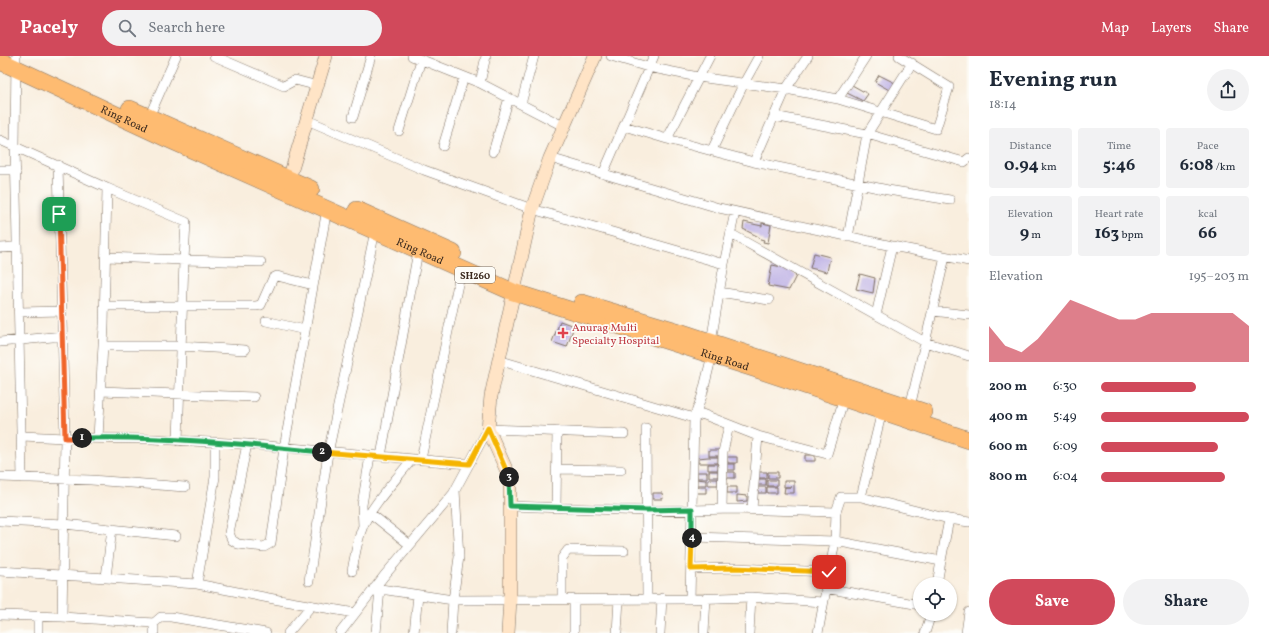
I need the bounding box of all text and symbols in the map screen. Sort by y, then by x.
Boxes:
search box [102,10,382,46]
text: Pacely [20,15,78,41]
icon: search [116,17,138,39]
text: Search here [148,18,225,39]
text: Map [1101,19,1129,38]
text: Layers [1151,19,1191,38]
text: Share [1213,19,1249,38]
text: Evening run [989,65,1118,96]
button: share [1207,69,1249,111]
text: 18:14 [989,96,1017,114]
street label: Ring Road [98,103,150,137]
text: Distance [1009,139,1051,154]
text: Time [1107,139,1131,154]
text: Pace [1197,139,1219,154]
text: 0.94 [1004,154,1039,177]
text: 5:46 [1103,154,1135,177]
text: 6:08 [1180,154,1214,177]
text: km [1039,160,1057,175]
text: /km [1214,160,1236,175]
pin [42,197,76,231]
icon: arrive [48,203,70,225]
text: Elevation [1007,207,1053,222]
text: Heart rate [1095,207,1143,222]
text: kcal [1198,207,1217,222]
text: 9 [1020,222,1029,245]
text: 163 [1094,222,1119,245]
text: 66 [1198,222,1217,245]
text: m [1029,228,1041,243]
text: bpm [1119,228,1143,243]
street label: Ring Road [394,235,445,269]
road number: SH260 [455,267,495,283]
text: Elevation [989,268,1043,286]
text: 195–203 m [1189,268,1249,286]
place label: Anurag Multi Specialty Hospital [572,321,659,349]
marker: Anurag Multi Specialty Hospital [557,327,569,339]
street label: Ring Road [698,346,751,375]
text: 200 m [989,378,1027,396]
text: 6:30 [1053,378,1077,396]
text: 400 m [989,408,1028,426]
text: 5:49 [1053,408,1076,426]
pin: 1 [72,428,92,448]
text: 1 [80,430,84,445]
text: 600 m [989,438,1027,456]
text: 6:09 [1053,438,1077,456]
pin: 2 [312,442,332,462]
text: 2 [319,444,325,459]
pin: 3 [499,467,519,487]
text: 800 m [989,468,1027,486]
text: 6:04 [1053,468,1078,486]
text: 3 [506,469,512,484]
pin: 4 [682,528,702,548]
text: 4 [689,530,695,545]
pin [812,555,846,589]
icon: check [818,561,840,583]
map controls [913,577,957,621]
button: locate [913,577,957,621]
button: Save [989,579,1115,625]
button: Share [1123,579,1249,625]

